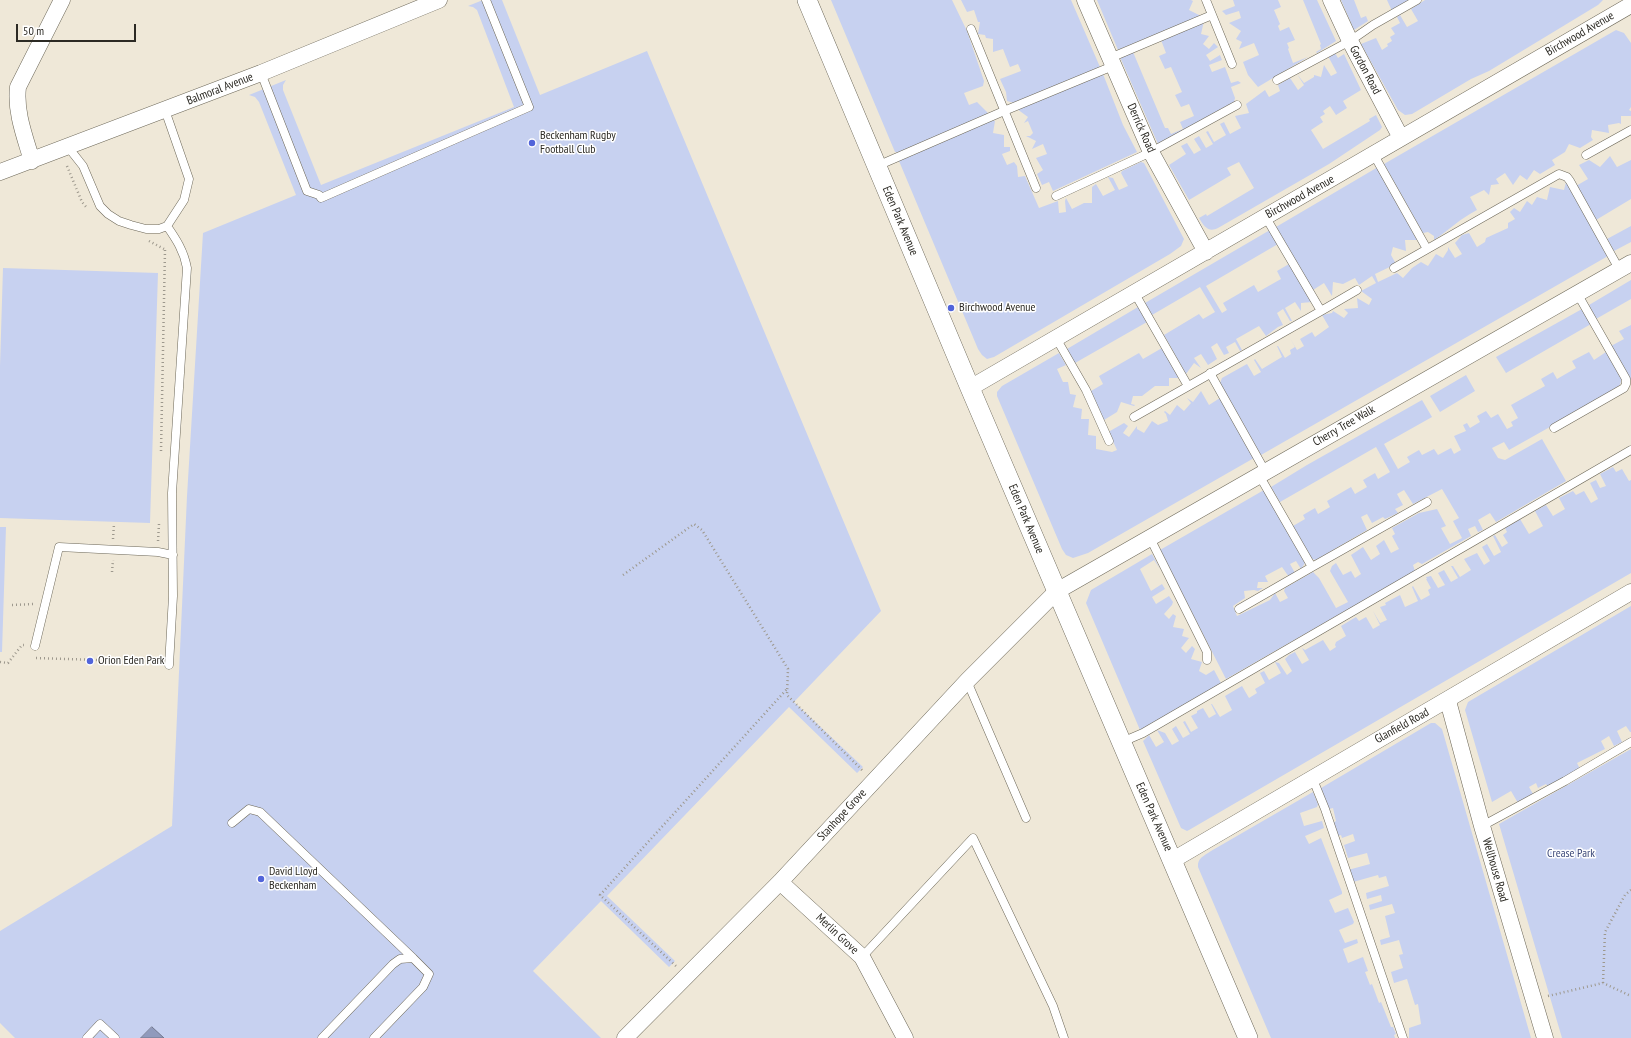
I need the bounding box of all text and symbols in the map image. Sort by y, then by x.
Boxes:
street label: Birchwood Avenue [1543,9,1617,59]
scale bar [18,16,138,42]
text: 50 m [23,23,44,38]
street label: Gordon Road [1346,43,1384,97]
street label: Balmoral Avenue [185,70,255,108]
street label: Derrick Road [1124,101,1158,155]
place label: Beckenham Rugby Football Club [540,129,616,157]
marker: Beckenham Rugby Football Club [527,138,537,148]
street label: Birchwood Avenue [1263,172,1337,222]
street label: Eden Park Avenue [879,184,921,258]
place label: Birchwood Avenue [959,301,1036,315]
marker: Birchwood Avenue [946,303,956,313]
street label: Cherry Tree Walk [1310,402,1378,450]
street label: Eden Park Avenue [1005,482,1047,556]
place label: Orion Eden Park [98,654,164,668]
marker: Orion Eden Park [85,656,95,666]
street label: Glanfield Road [1372,705,1432,747]
street label: Eden Park Avenue [1132,780,1176,854]
street label: Stanhope Grove [814,786,870,844]
street label: Wellhouse Road [1479,836,1511,904]
park label: Crease Park [1547,847,1595,861]
place label: David Lloyd Beckenham [269,865,318,893]
marker: David Lloyd Beckenham [256,874,266,884]
street label: Merlin Grove [813,911,861,957]

